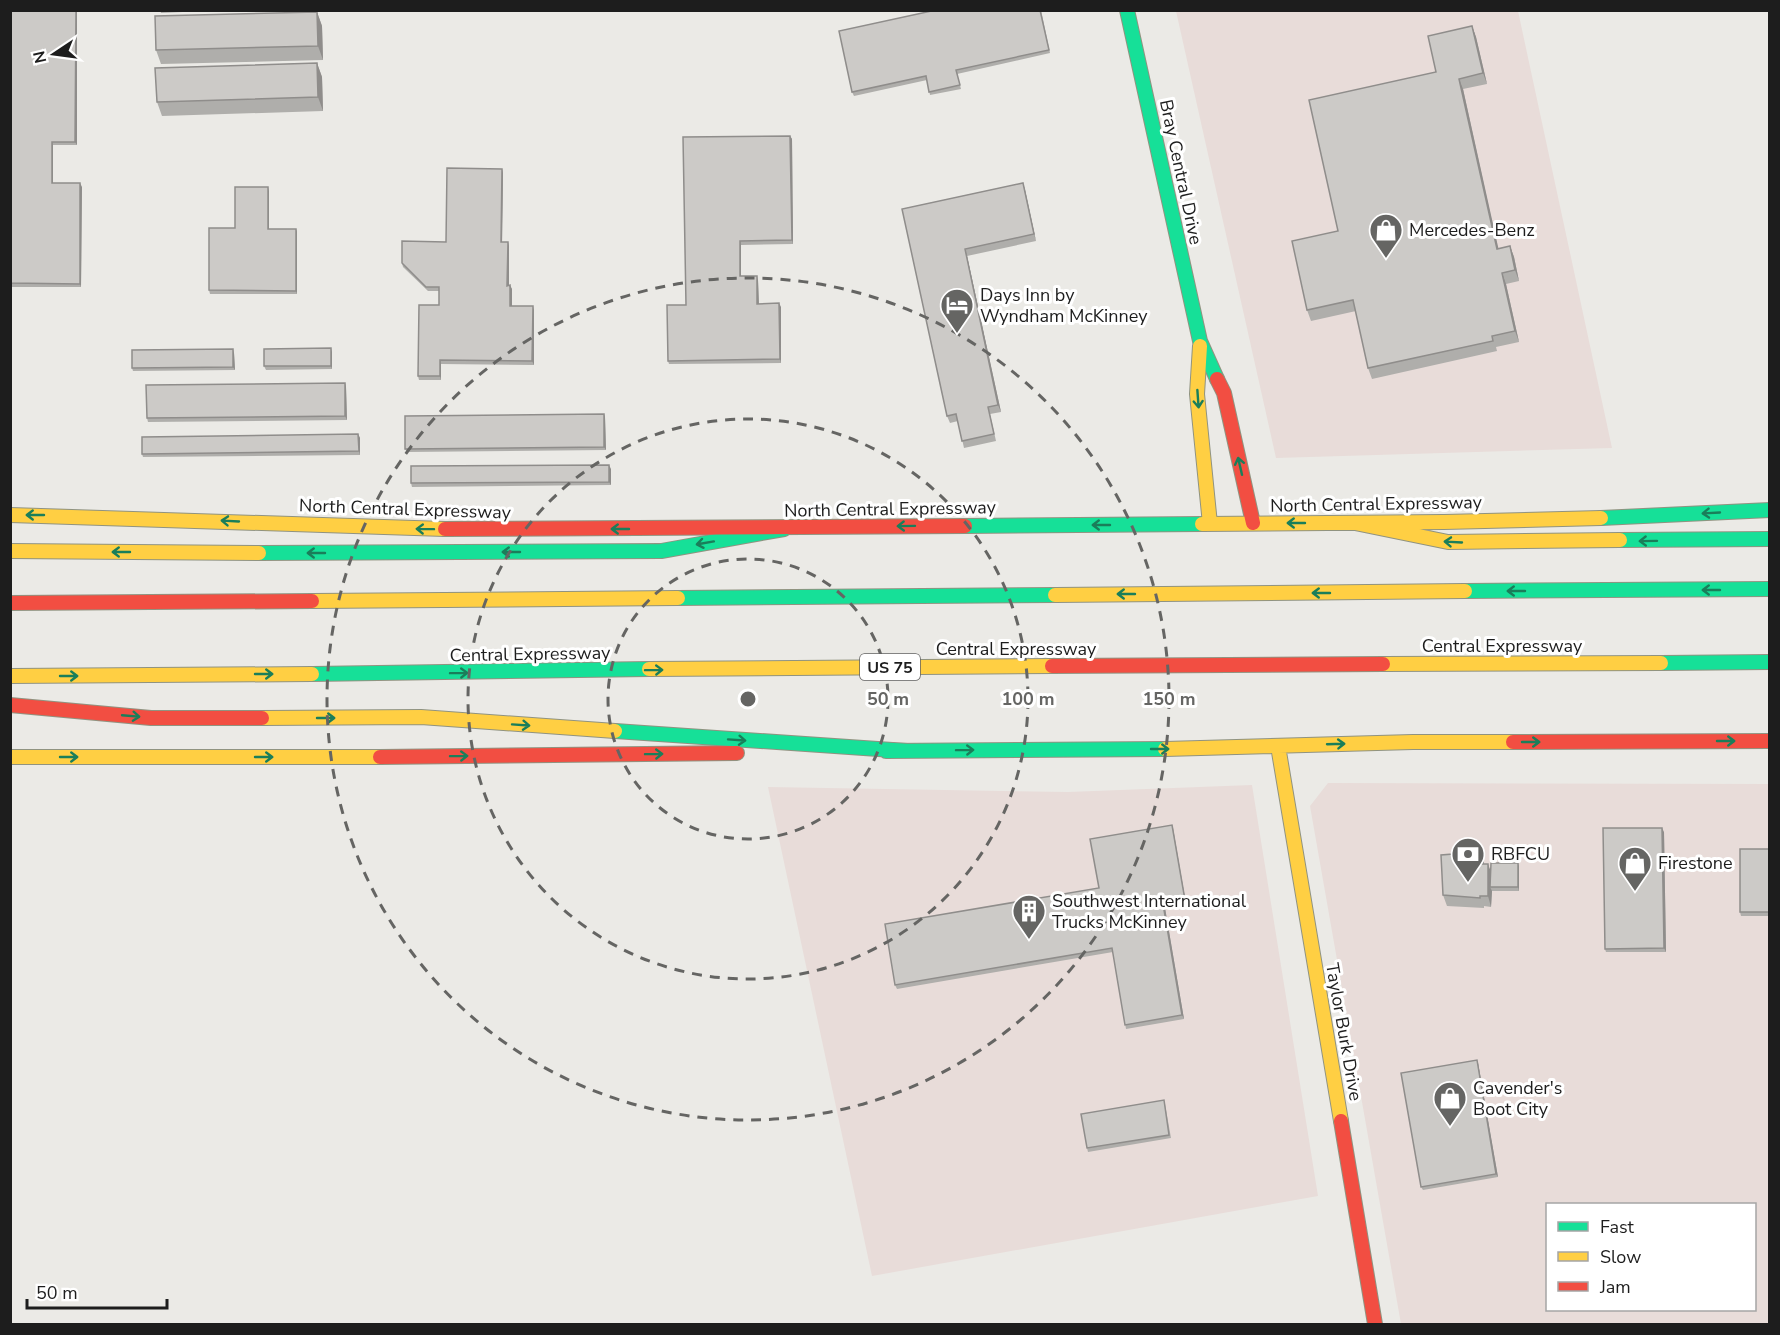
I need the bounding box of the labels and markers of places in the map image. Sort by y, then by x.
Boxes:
shop icon: Mercedes-Benz [1368,212,1404,259]
place label: Mercedes-Benz [1409,218,1535,242]
place label: Days Inn by Wyndham McKinney [980,283,1148,328]
hotel icon: Days Inn by Wyndham McKinney [939,287,975,334]
centre of rings [738,689,758,709]
bank icon: RBFCU [1450,836,1486,883]
place label: RBFCU [1491,842,1550,866]
shop icon: Firestone [1617,845,1653,892]
place label: Firestone [1658,851,1733,875]
place label: Southwest International Trucks McKinney [1052,889,1247,934]
building icon: Southwest International Trucks McKinney [1011,893,1047,940]
place label: Cavender's Boot City [1473,1076,1562,1121]
shop icon: Cavender's Boot City [1432,1080,1468,1127]

